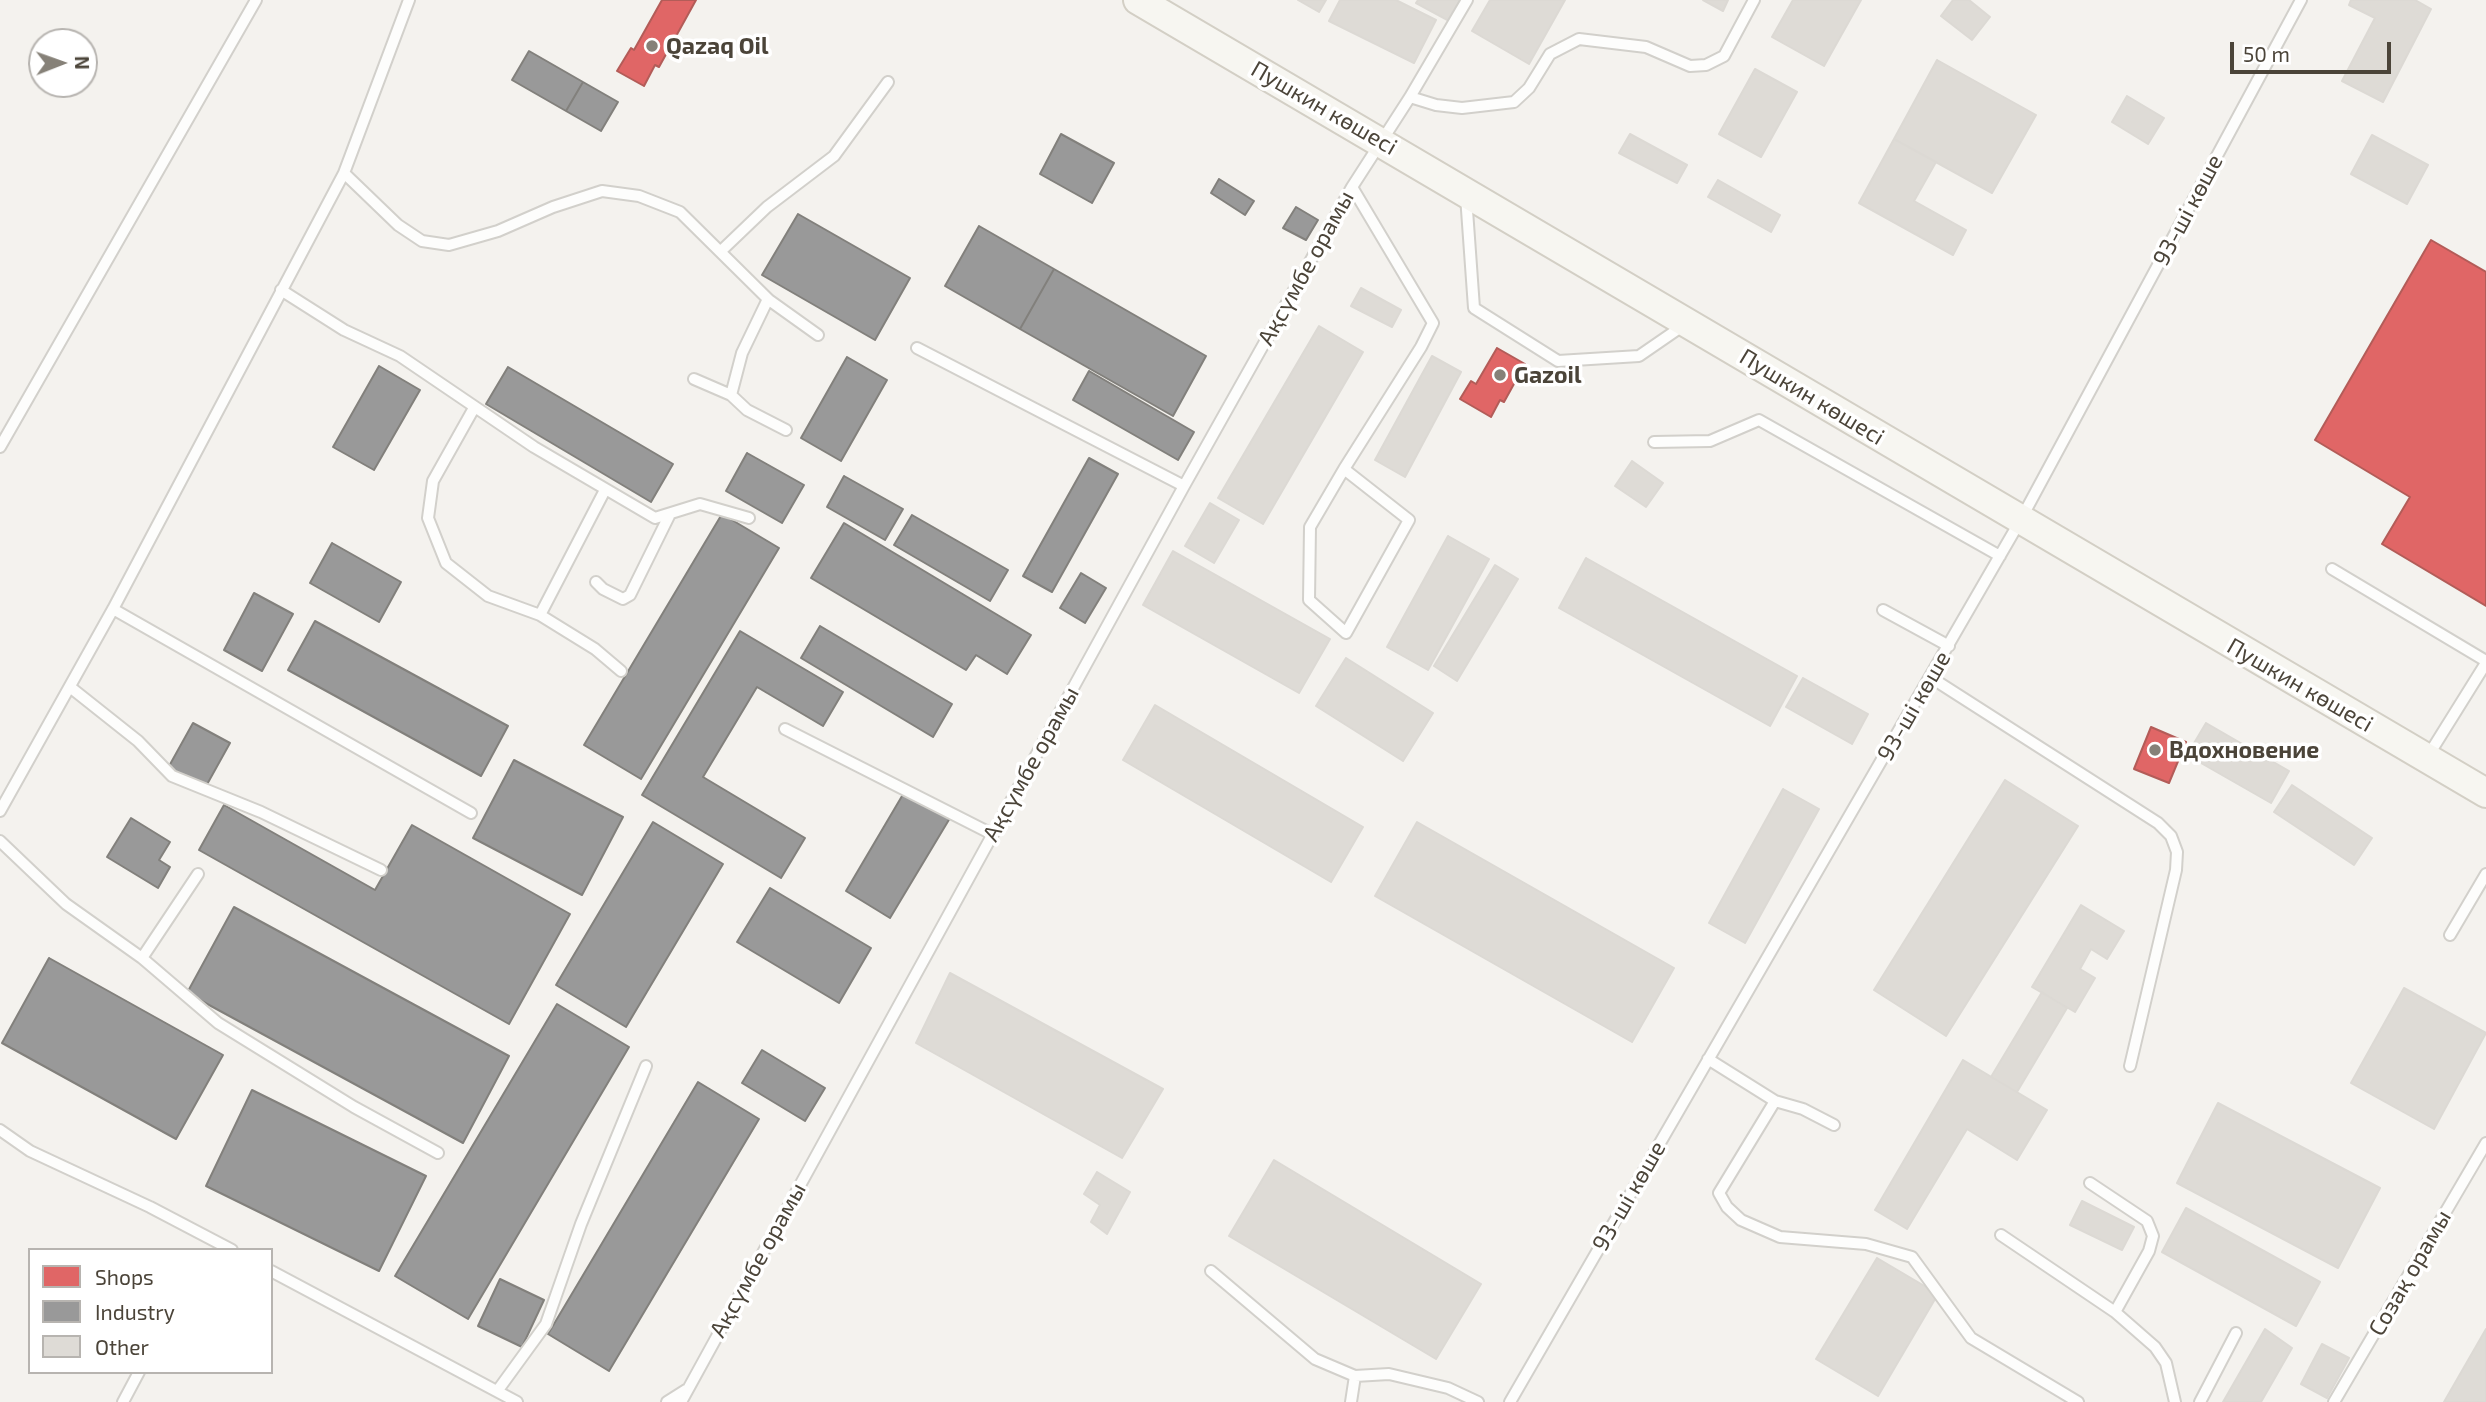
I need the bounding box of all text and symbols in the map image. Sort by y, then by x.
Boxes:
north arrow [28,28,98,98]
scale bar [2234,28,2395,72]
place label: Qazaq Oil [666,32,768,60]
marker: Qazaq Oil [644,38,660,54]
text: 50 m [2243,41,2290,66]
street label: Пушкин көшесі [1246,55,1402,161]
text: N [71,56,94,70]
street label: 93-ші көше [2147,150,2229,270]
street label: Ақсүмбе орамы [1252,186,1360,350]
street label: Пушкин көшесі [1735,343,1889,451]
place label: Gazoil [1514,361,1582,389]
marker: Gazoil [1492,367,1508,383]
street label: Пушкин көшесі [2222,632,2378,738]
street label: 93-ші көше [1872,646,1956,766]
street label: Ақсүмбе орамы [977,682,1085,846]
place label: Вдохновение [2169,736,2319,764]
marker: Вдохновение [2147,742,2163,758]
street label: 93-ші көше [1587,1136,1671,1256]
street label: Ақсүмбе орамы [704,1178,812,1342]
street label: Созақ орамы [2363,1205,2457,1341]
legend [28,1248,273,1374]
text: Shops [95,1264,154,1289]
text: Industry [95,1299,175,1324]
text: Other [95,1334,149,1359]

